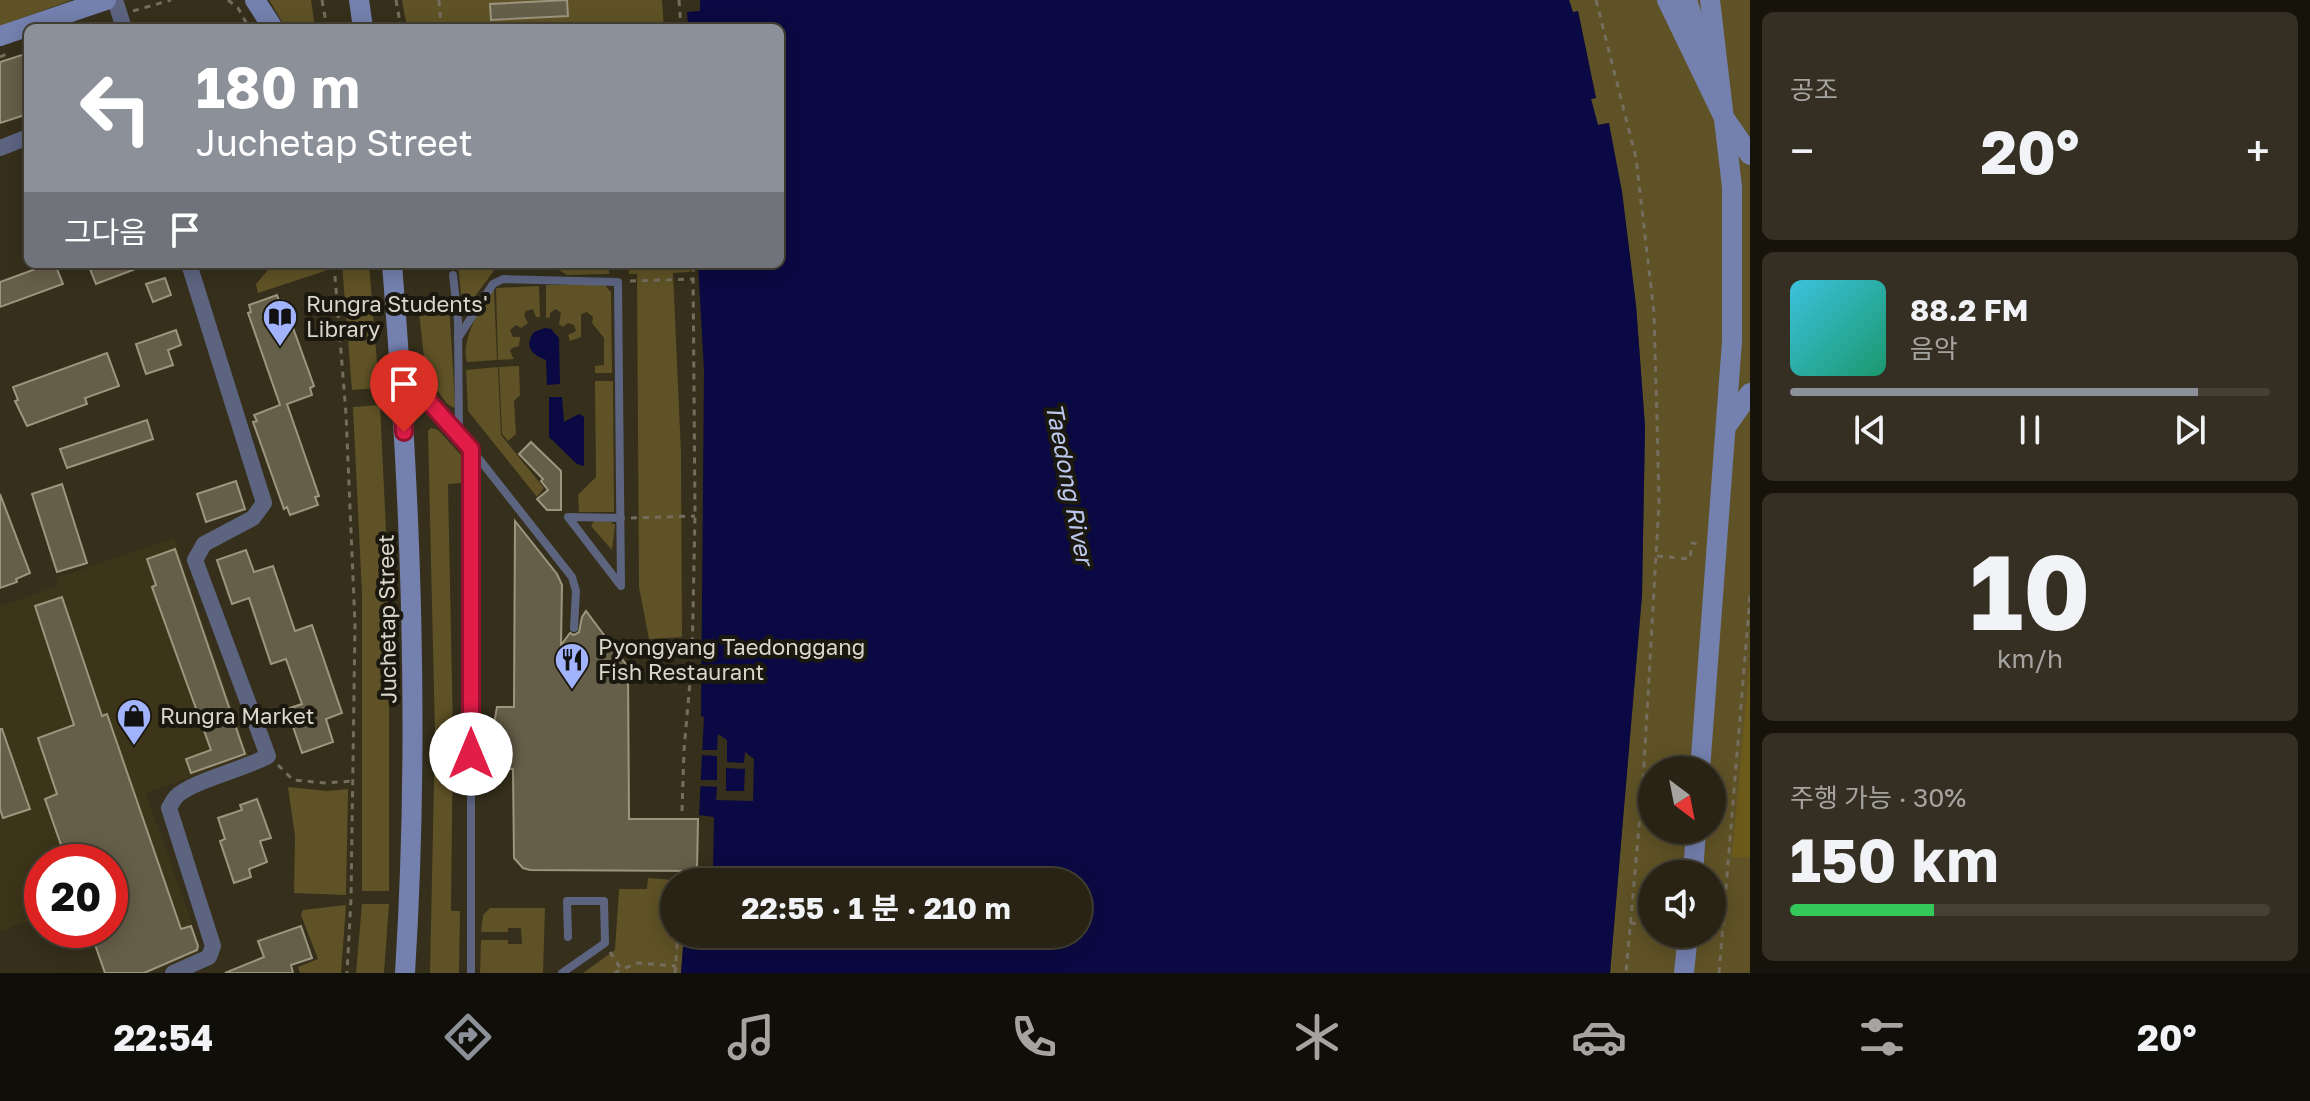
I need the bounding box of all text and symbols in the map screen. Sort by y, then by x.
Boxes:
text: 180 m [196,53,360,120]
icon: left [64,56,168,160]
text: 공조 [1790,74,1838,105]
text: 20° [1981,115,2080,187]
text: Juchetap Street [196,121,473,164]
text: − [1790,124,1814,177]
text: + [2246,124,2270,177]
icon: arrive [163,208,207,252]
text: 그다음 [64,214,147,250]
place label: Rungra Students' Library [306,290,488,342]
text: 88.2 FM [1910,292,2028,328]
library icon: Rungra Students' Library [261,298,299,348]
text: 음악 [1910,333,1958,364]
pin [370,350,438,432]
icon: arrive [382,362,426,406]
water label: Taedong River [1040,401,1101,571]
icon: previous [1848,408,1892,452]
icon: pause [2008,408,2052,452]
icon: next [2168,408,2212,452]
text: 10 [1969,528,2091,653]
street label: Juchetap Street [372,534,401,704]
place label: Pyongyang Taedonggang Fish Restaurant [598,633,865,685]
restaurant icon: Pyongyang Taedonggang Fish Restaurant [553,641,591,691]
text: km/h [1997,643,2063,674]
shop icon: Rungra Market [115,697,153,747]
place label: Rungra Market [160,702,315,729]
position arrow [429,712,513,796]
north arrow [1638,756,1726,844]
map controls [1638,756,1726,948]
text: 주행 가능 · 30% [1790,782,1966,813]
text: 150 km [1790,823,1999,895]
speed limit sign: 20 [24,844,128,948]
button: sound [1638,860,1726,948]
text: 22:55 · 1 분 · 210 m [741,890,1011,926]
icon: directions [440,1009,496,1065]
icon: music [723,1009,779,1065]
icon: phone [1006,1009,1062,1065]
icon: climate [1289,1009,1345,1065]
icon: car [1571,1009,1627,1065]
icon: filters [1854,1009,1910,1065]
text: 22:54 [113,1016,213,1059]
text: 20° [2137,1016,2197,1059]

